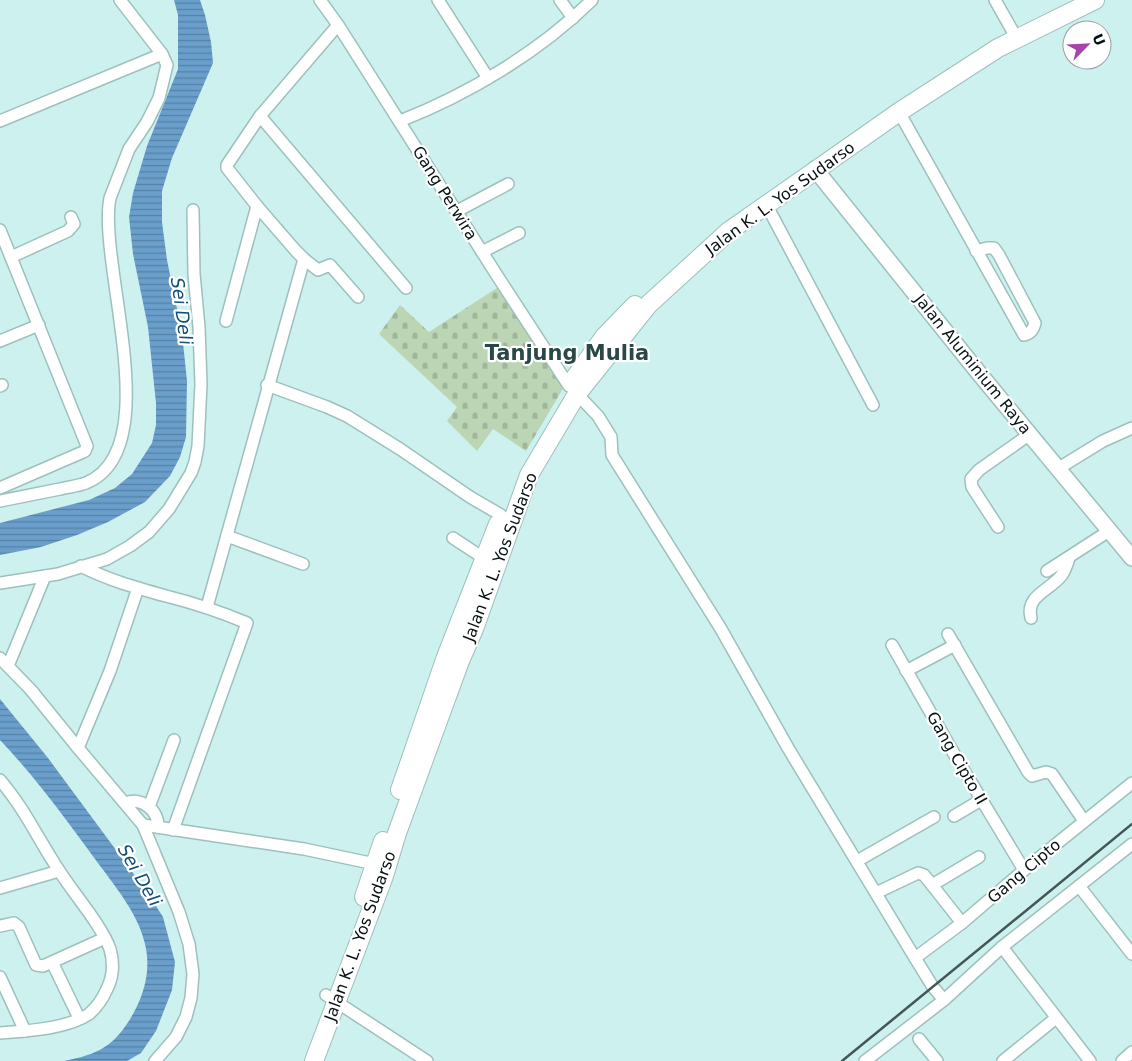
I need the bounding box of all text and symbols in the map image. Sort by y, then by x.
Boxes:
north arrow [1062,20,1112,70]
text: U [1089,31,1108,48]
street label: Jalan K. L. Yos Sudarso [701,138,858,259]
street label: Gang Perwira [409,143,481,243]
water label: Sei Deli [167,276,197,346]
street label: Jalan Aluminium Raya [910,289,1035,438]
district label: Tanjung Mulia [485,341,649,365]
street label: Jalan K. L. Yos Sudarso [459,470,541,645]
street label: Gang Cipto II [923,708,991,808]
street label: Gang Cipto [984,835,1064,907]
water label: Sei Deli [114,840,166,910]
street label: Jalan K. L. Yos Sudarso [320,848,400,1025]

